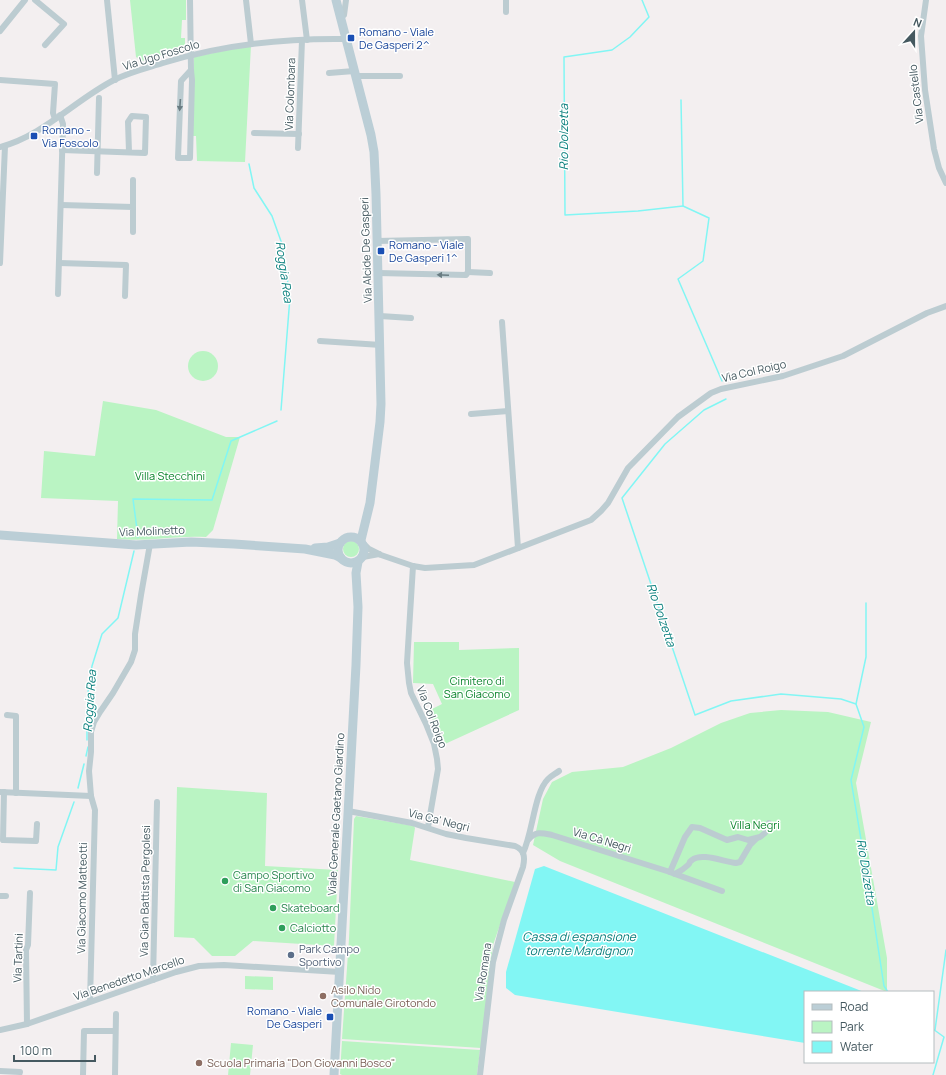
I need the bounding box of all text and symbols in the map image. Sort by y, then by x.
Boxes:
north arrow [894,12,934,52]
text: N [911,14,924,31]
place label: Romano - Viale De Gasperi 2^ [359,24,435,52]
marker: Romano - Viale De Gasperi 2^ [346,33,356,43]
street label: Via Ugo Foscolo [121,36,201,73]
street label: Via Colombara [281,57,298,131]
street label: Via Castello [904,63,927,124]
one-way arrow [176,99,183,111]
water label: Rio Dolzetta [555,103,572,170]
place label: Romano - Via Foscolo [42,122,99,150]
marker: Romano - Via Foscolo [29,131,39,141]
street label: Via Alcide De Gasperi [356,197,375,303]
place label: Romano - Viale De Gasperi 1^ [389,237,465,265]
water label: Roggia Rea [272,240,297,305]
marker: Romano - Viale De Gasperi 1^ [376,246,386,256]
one-way arrow [436,272,449,278]
street label: Via Col Roigo [720,356,788,385]
park label: Villa Stecchini [135,468,205,483]
street label: Via Molinetto [119,522,186,539]
water label: Rio Dolzetta [643,581,681,650]
water label: Roggia Rea [79,668,100,732]
park label: Cimitero di San Giacomo [444,673,511,701]
street label: Via Col Roigo [414,684,451,751]
street label: Viale Generale Gaetano Giardino [324,732,347,896]
street label: Via Ca' Negri [407,805,471,834]
park label: Villa Negri [730,817,780,832]
street label: Via Cà Negri [571,824,633,856]
street label: Via Gian Battista Pergolesi [136,825,153,957]
water label: Rio Dolzetta [853,838,880,907]
street label: Via Giacomo Matteotti [73,842,90,954]
place label: Campo Sportivo di San Giacomo [233,867,315,895]
marker: Campo Sportivo di San Giacomo [220,876,230,886]
place label: Skateboard [281,900,339,915]
marker: Skateboard [268,903,278,913]
place label: Calciotto [290,920,337,935]
marker: Calciotto [277,923,287,933]
water label: Cassa di espansione torrente Mardignon [522,928,637,959]
street label: Via Tartini [9,933,26,983]
place label: Park Campo Sportivo [299,941,360,969]
street label: Via Romana [470,942,495,1002]
marker: Park Campo Sportivo [286,950,296,960]
street label: Via Benedetto Marcello [71,951,187,1004]
place label: Asilo Nido Comunale Girotondo [331,982,436,1010]
marker: Asilo Nido Comunale Girotondo [318,991,328,1001]
legend [804,991,934,1063]
text: Road [840,998,868,1015]
place label: Romano - Viale De Gasperi [247,1003,323,1031]
marker: Romano - Viale De Gasperi [325,1012,335,1022]
text: Park [840,1018,865,1035]
scale bar [14,1037,95,1063]
text: Water [840,1038,874,1055]
text: 100 m [20,1042,52,1059]
place label: Scuola Primaria "Don Giovanni Bosco" [207,1055,395,1070]
marker: Scuola Primaria "Don Giovanni Bosco" [194,1058,204,1068]

